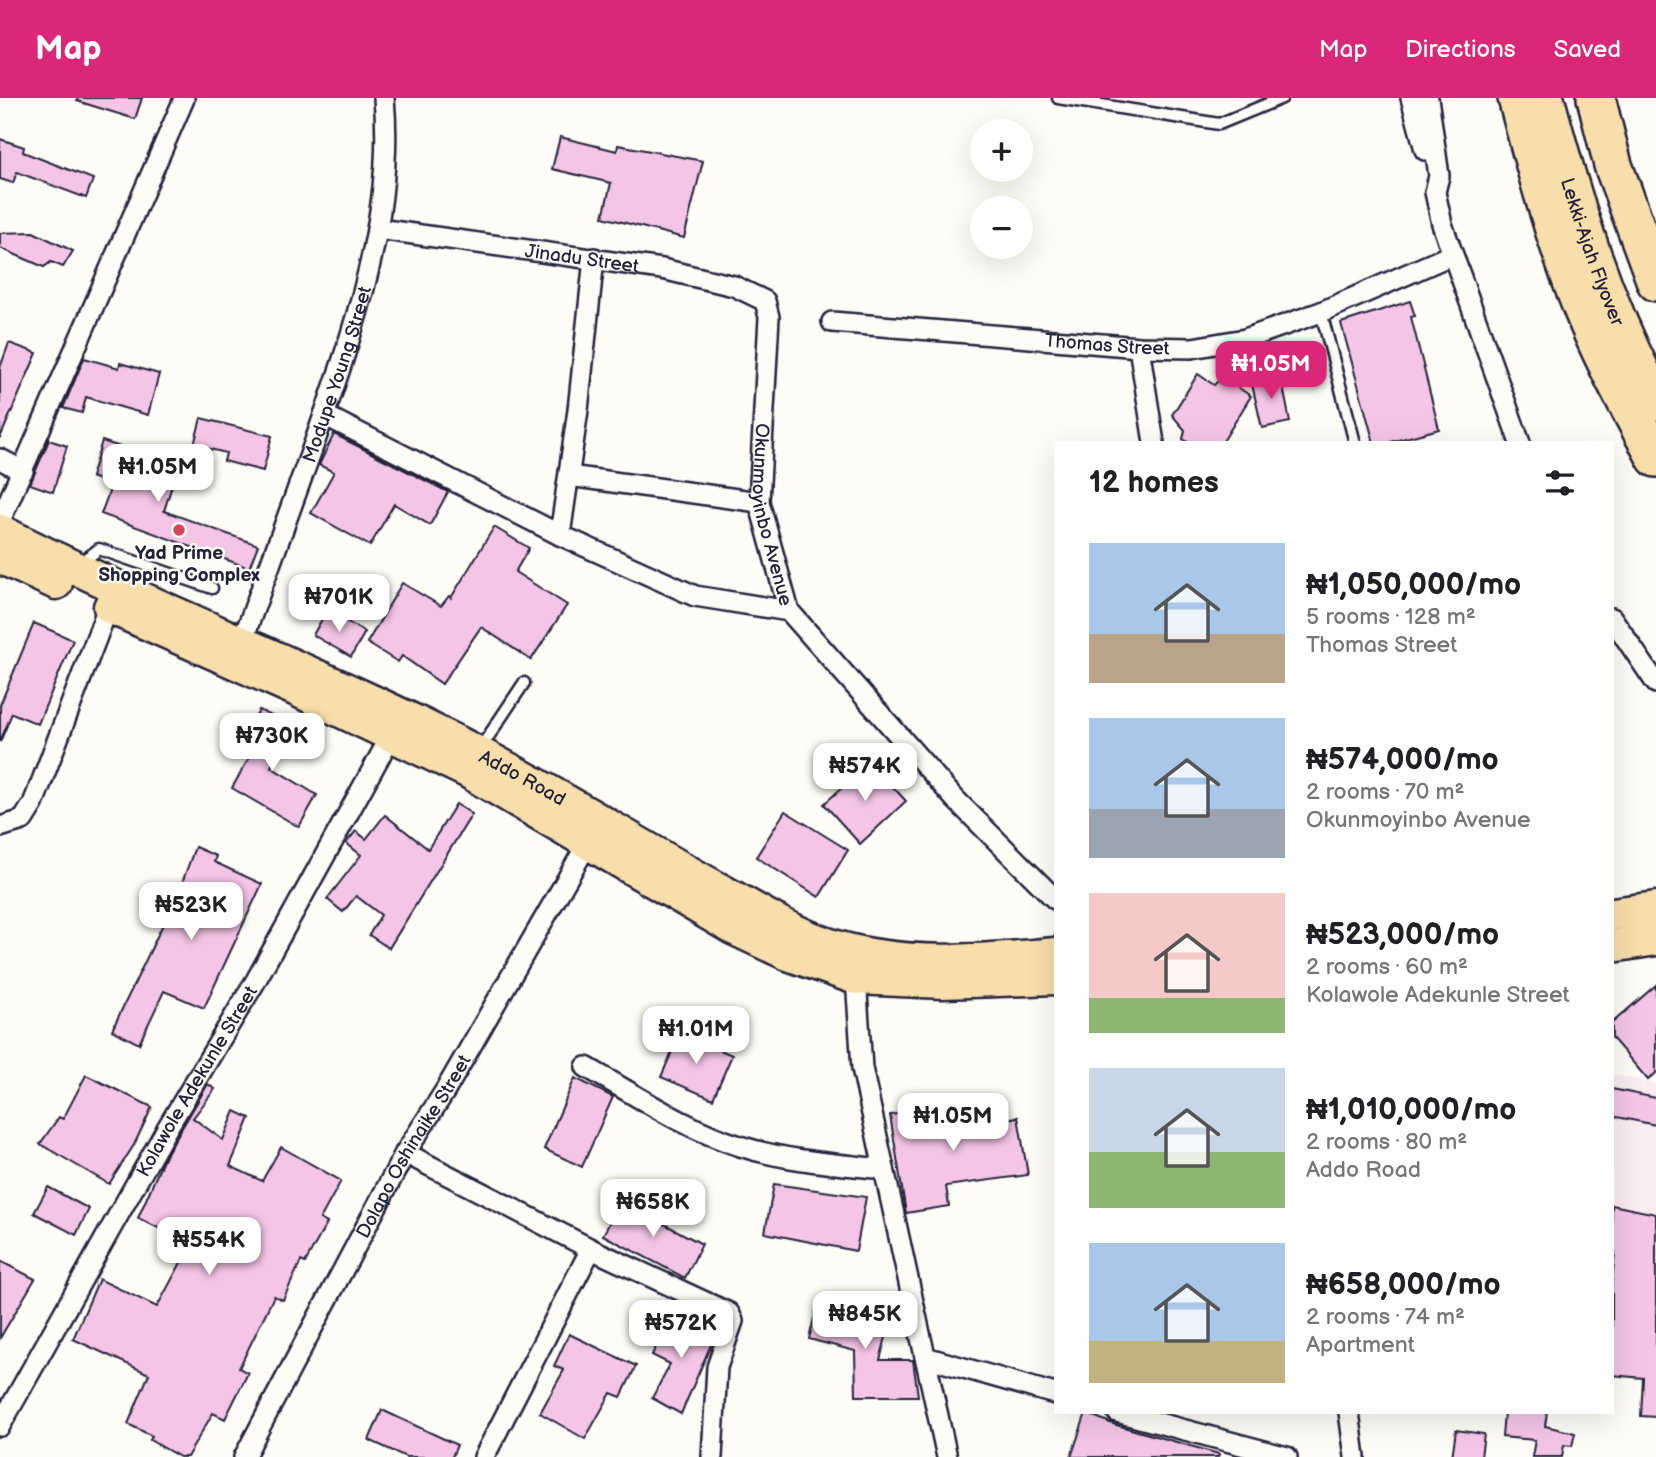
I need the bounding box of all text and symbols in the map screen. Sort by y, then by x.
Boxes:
text: Map [35,29,101,69]
text: Map [1319,35,1367,64]
text: Directions [1405,35,1516,64]
text: Saved [1554,35,1621,64]
map controls [970,119,1033,259]
button: + [970,119,1033,182]
street label: Lekki-Ajah Flyover [1555,175,1629,331]
button: − [970,196,1033,259]
street label: Jinadu Street [523,240,640,279]
street label: Modupe Young Street [298,284,377,466]
street label: Thomas Street [1044,329,1170,361]
pin: ₦1.05M [1214,342,1328,401]
text: ₦1.05M [1232,350,1310,378]
street label: Okunmoyinbo Avenue [746,423,797,608]
pin: ₦1.05M [101,444,215,504]
text: ₦1.05M [119,453,197,481]
icon: filters [1541,464,1579,502]
text: 12 homes [1089,465,1219,501]
marker: Yad Prime Shopping Complex [171,522,187,538]
place label: Yad Prime Shopping Complex [98,542,260,587]
text: ₦1,050,000/mo [1306,567,1521,603]
icon: home [1145,571,1229,655]
pin: ₦701K [290,574,388,634]
text: ₦701K [305,583,373,611]
text: 5 rooms · 128 m² [1306,603,1476,631]
text: Thomas Street [1306,631,1457,659]
pin: ₦730K [223,714,321,773]
text: ₦730K [236,722,308,750]
text: ₦574,000/mo [1306,742,1499,778]
pin: ₦574K [816,744,914,803]
street label: Addo Road [475,746,569,811]
icon: home [1145,746,1229,830]
text: ₦574K [829,752,901,780]
text: 2 rooms · 70 m² [1306,778,1465,806]
text: Okunmoyinbo Avenue [1306,806,1531,834]
pin: ₦523K [142,882,240,942]
text: ₦523K [155,891,227,919]
text: ₦523,000/mo [1306,917,1499,953]
icon: home [1145,921,1229,1005]
text: 2 rooms · 60 m² [1306,953,1468,981]
text: Kolawole Adekunle Street [1306,981,1570,1009]
street label: Kolawole Adekunle Street [132,982,263,1181]
pin: ₦1.01M [639,1006,753,1066]
text: ₦1.01M [658,1015,734,1043]
street label: Dolapo Oshinaike Street [352,1051,476,1242]
text: ₦1,010,000/mo [1306,1092,1516,1128]
pin: ₦1.05M [896,1094,1010,1153]
icon: home [1145,1096,1229,1180]
text: ₦1.05M [914,1102,992,1130]
text: 2 rooms · 80 m² [1306,1128,1467,1156]
text: Addo Road [1306,1156,1421,1184]
pin: ₦658K [604,1180,702,1239]
text: ₦658K [616,1188,690,1216]
pin: ₦554K [160,1218,258,1277]
text: ₦554K [173,1226,245,1254]
text: ₦658,000/mo [1306,1267,1501,1303]
icon: home [1145,1271,1229,1355]
pin: ₦845K [816,1292,914,1351]
pin: ₦572K [632,1300,730,1360]
text: ₦845K [829,1300,901,1328]
text: 2 rooms · 74 m² [1306,1303,1465,1331]
text: ₦572K [645,1309,717,1337]
text: Apartment [1306,1331,1415,1359]

